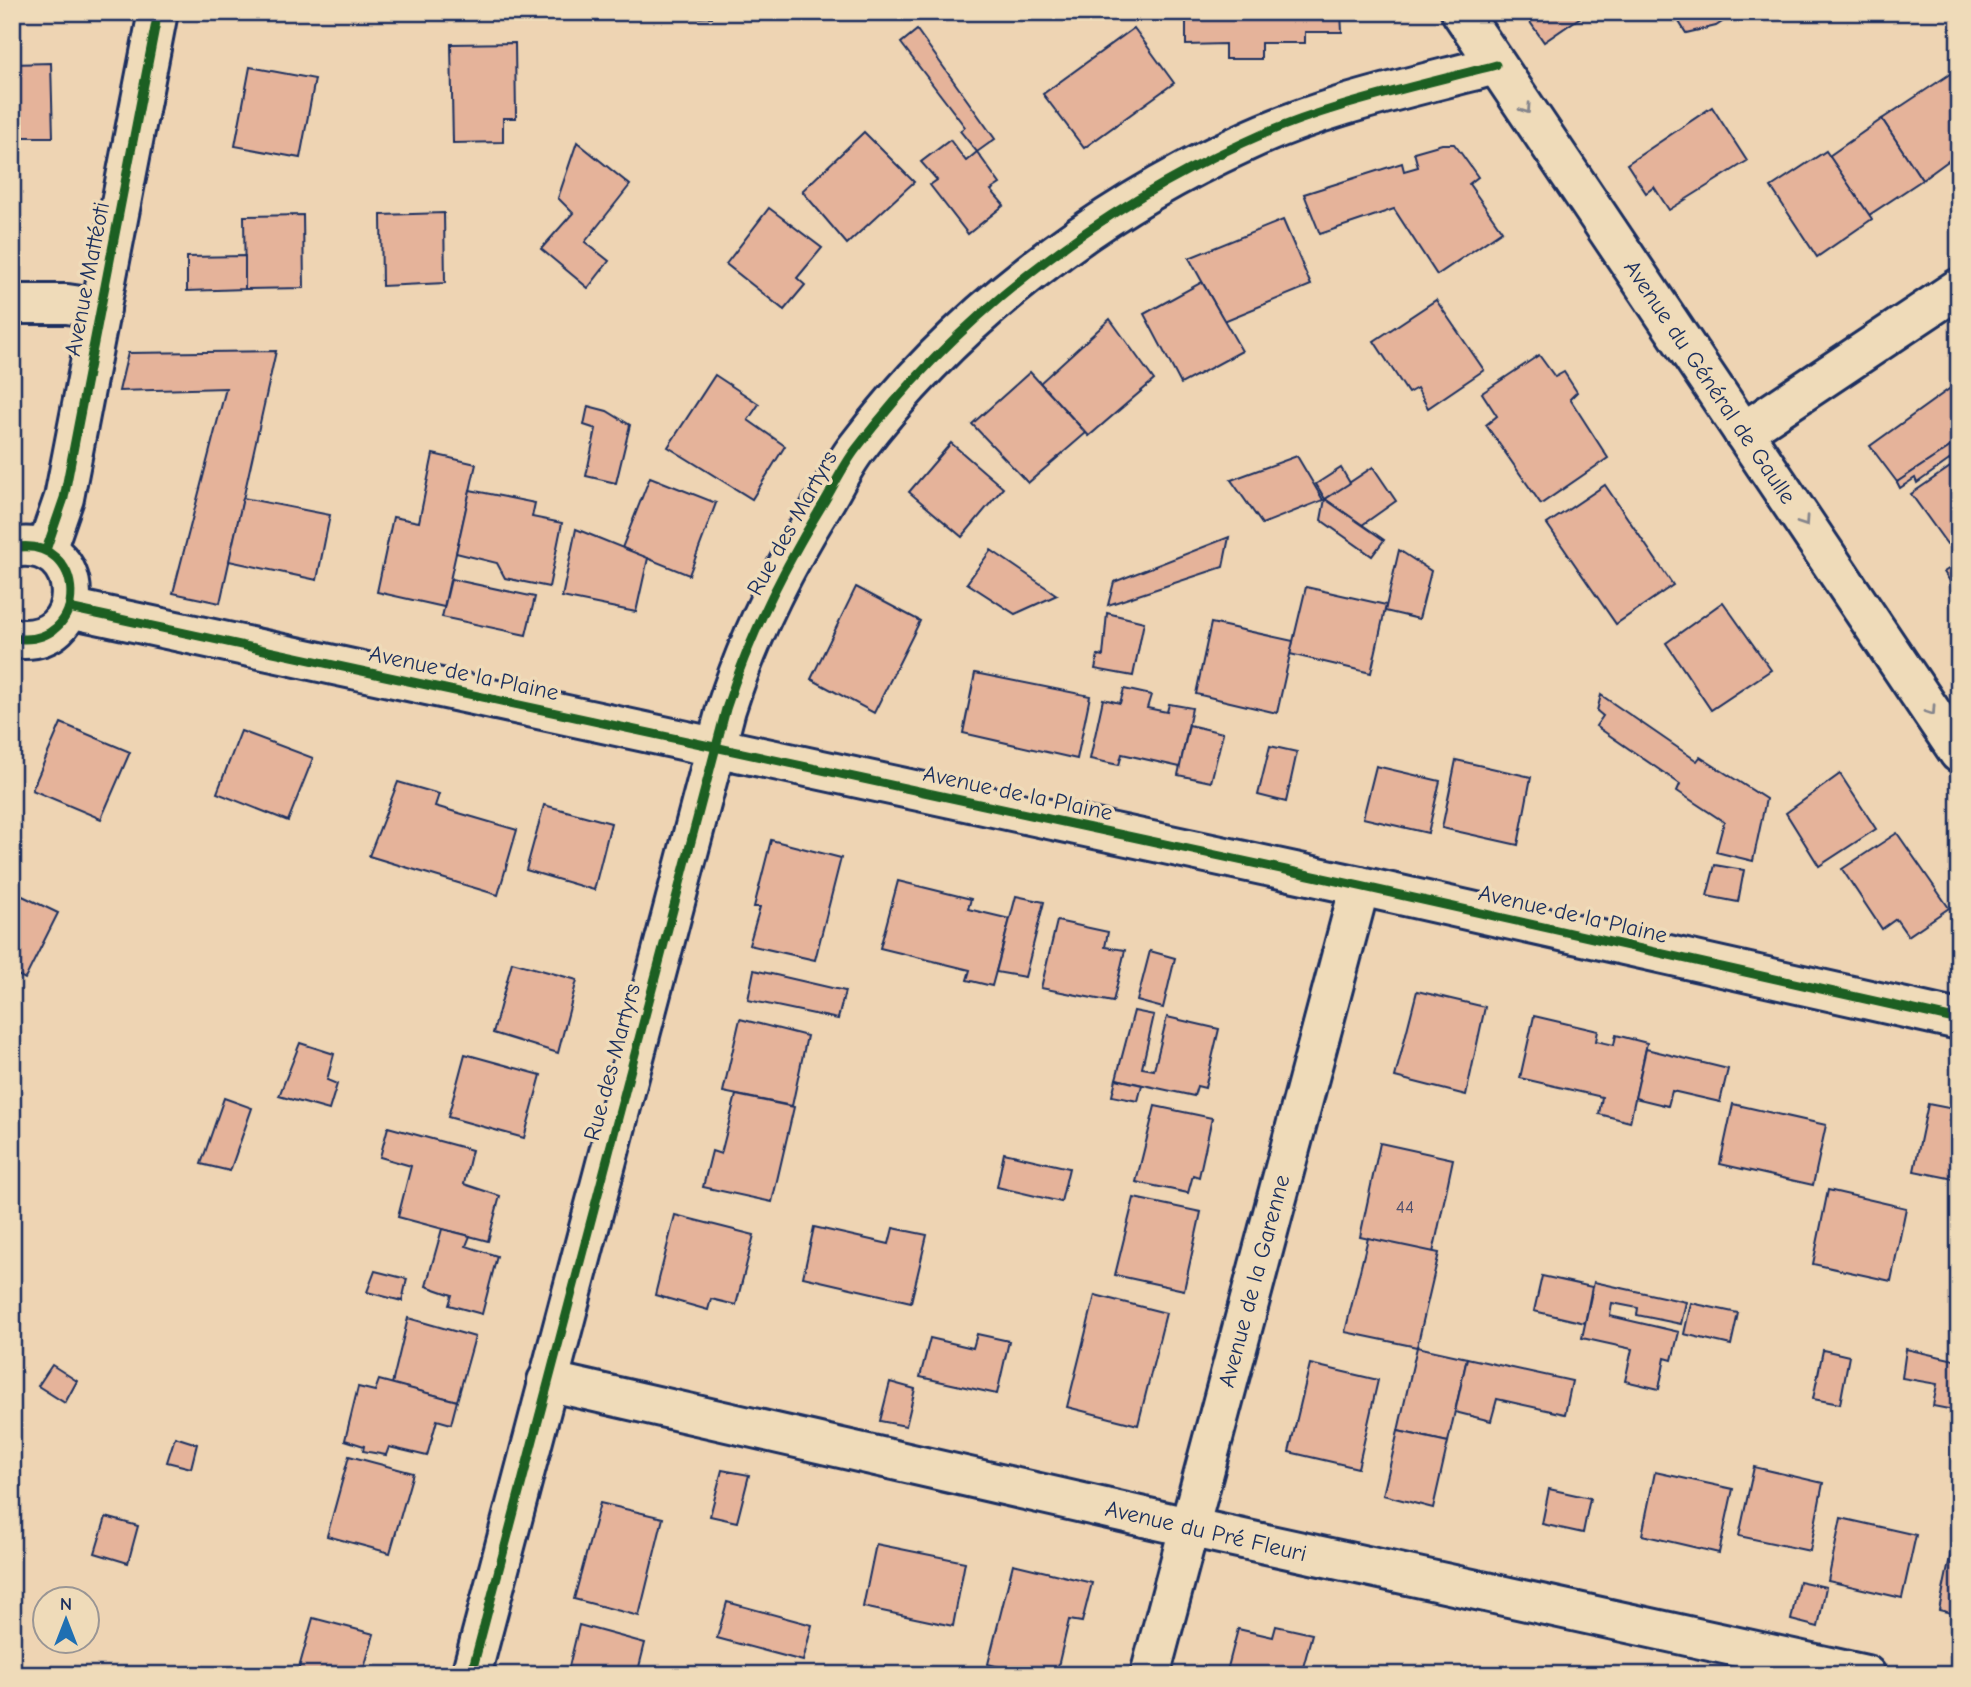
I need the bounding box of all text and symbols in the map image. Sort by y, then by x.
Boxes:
one-way arrow [1518,102,1531,115]
street label: Avenue Mattéoti [59,200,115,358]
street label: Avenue du Général de Gaulle [1618,255,1802,509]
street label: Rue des Martyrs [741,446,843,600]
one-way arrow [1796,514,1808,527]
street label: Avenue de la Plaine [367,640,561,706]
one-way arrow [1922,703,1935,716]
street label: Avenue de la Plaine [921,760,1115,826]
street label: Avenue de la Plaine [1476,879,1670,949]
street label: Rue des Martyrs [578,981,646,1143]
street label: Avenue de la Garenne [1213,1172,1295,1390]
house number: 44 [1396,1196,1414,1218]
street label: Avenue du Pré Fleuri [1103,1495,1309,1567]
north arrow [32,1586,102,1656]
text: N [60,1593,72,1615]

